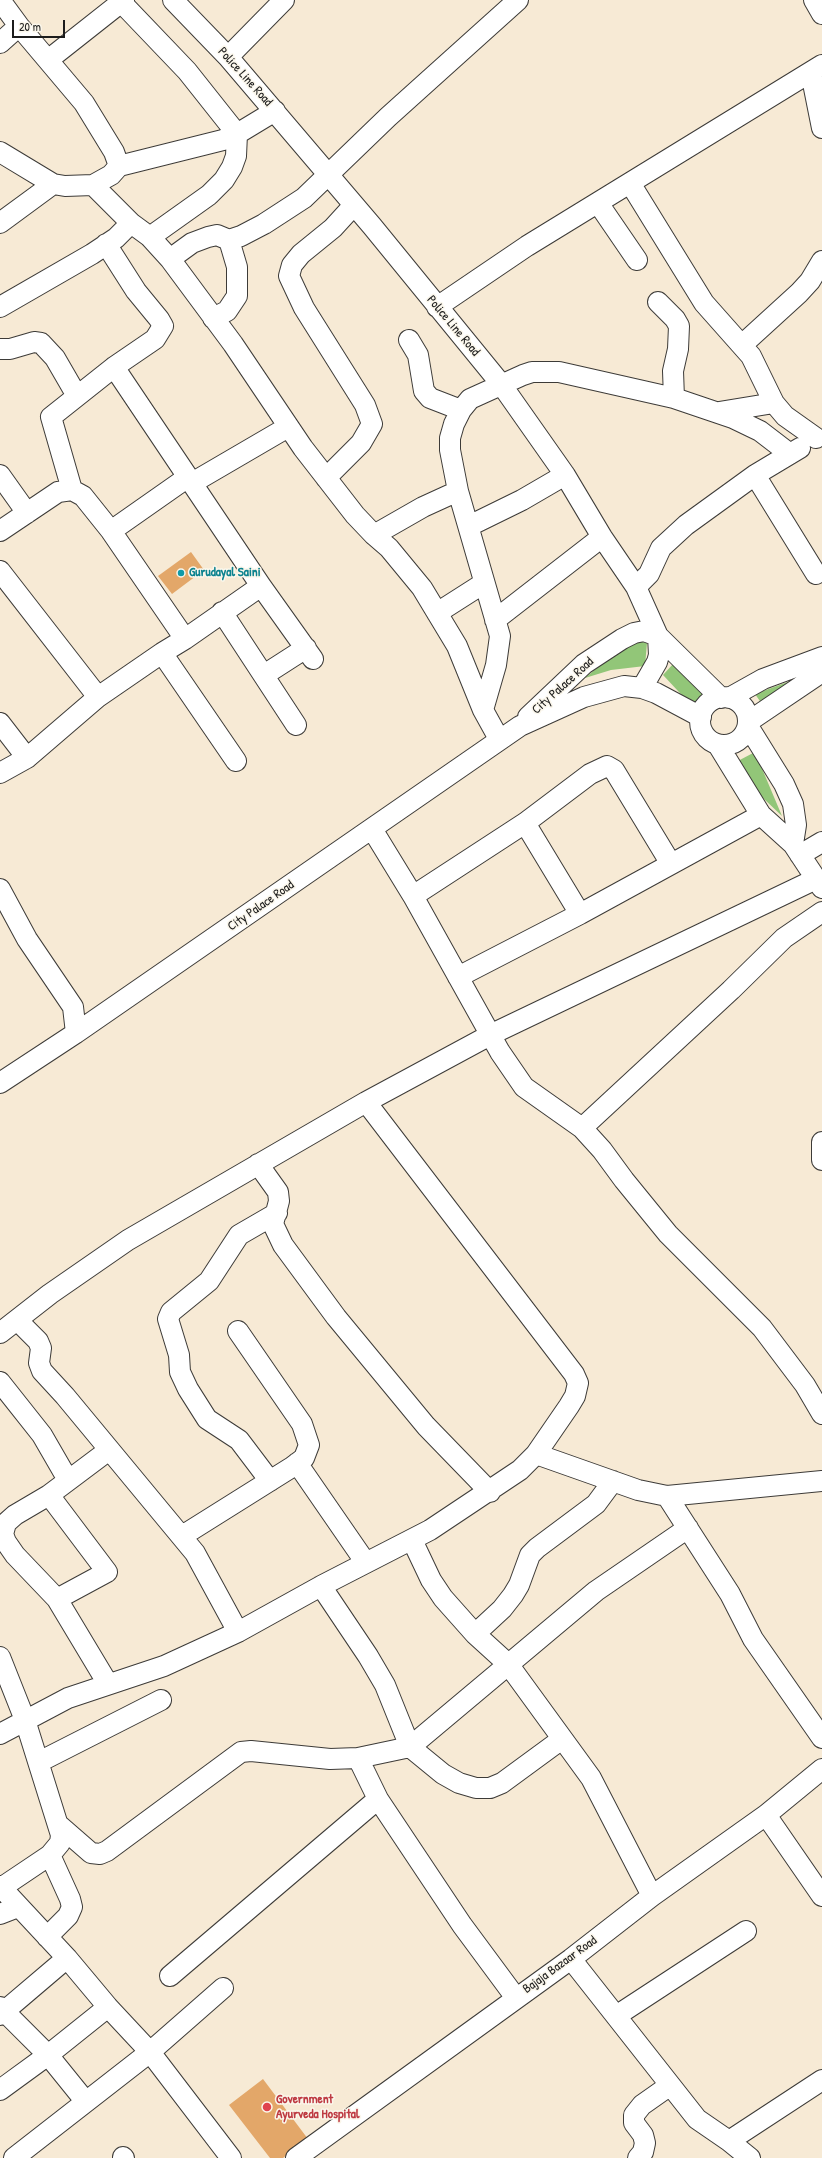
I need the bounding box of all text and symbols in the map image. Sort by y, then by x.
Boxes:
scale bar [14,12,67,38]
text: 20 m [19,18,41,35]
street label: Police Line Road [214,44,276,110]
street label: Police Line Road [423,293,483,359]
place label: Gurudayal Saini [189,565,261,581]
marker: Gurudayal Saini [176,568,186,578]
street label: City Palace Road [529,654,597,718]
street label: City Palace Road [225,877,297,935]
street label: Bajaja Bazaar Road [520,1933,600,1997]
place label: Government Ayurveda Hospital [276,2092,359,2123]
marker: Government Ayurveda Hospital [261,2101,273,2113]

